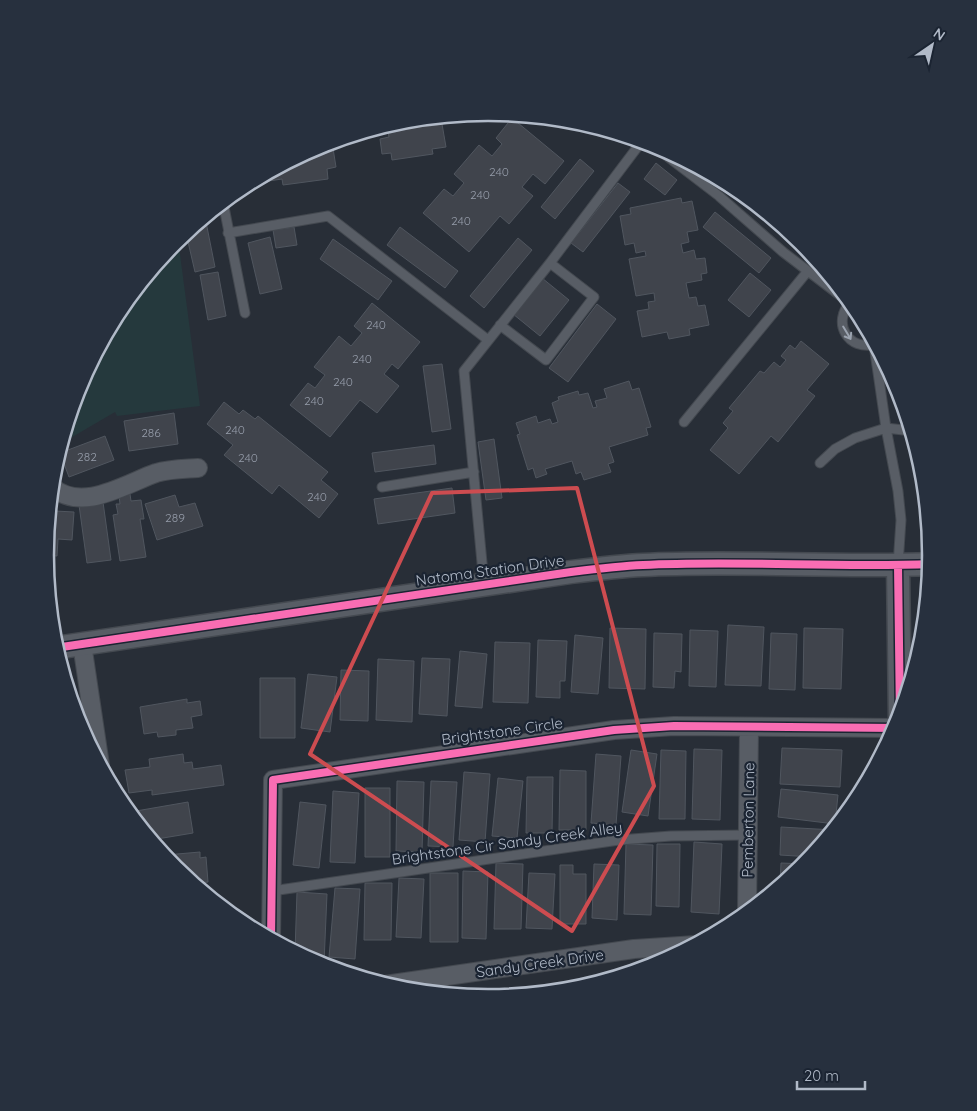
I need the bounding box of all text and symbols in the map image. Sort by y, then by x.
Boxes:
north arrow [907,20,957,70]
text: N [930,24,949,45]
house number: 240 [489,164,509,179]
house number: 240 [470,187,490,202]
house number: 240 [451,213,471,228]
house number: 240 [366,317,386,332]
one-way arrow [842,325,852,340]
house number: 240 [352,351,372,366]
house number: 240 [333,374,353,389]
house number: 240 [304,393,324,408]
house number: 240 [225,422,245,437]
house number: 286 [141,425,161,440]
house number: 282 [77,449,97,464]
house number: 240 [238,450,258,465]
house number: 240 [307,489,327,504]
house number: 289 [165,510,185,525]
street label: Natoma Station Drive [415,550,565,590]
street label: Brightstone Circle [440,713,564,749]
street label: Pemberton Lane [737,762,759,878]
street label: Brightstone Cir Sandy Creek Alley [390,817,624,869]
street label: Sandy Creek Drive [475,945,605,981]
scale bar [797,1058,864,1090]
text: 20 m [804,1066,839,1085]

